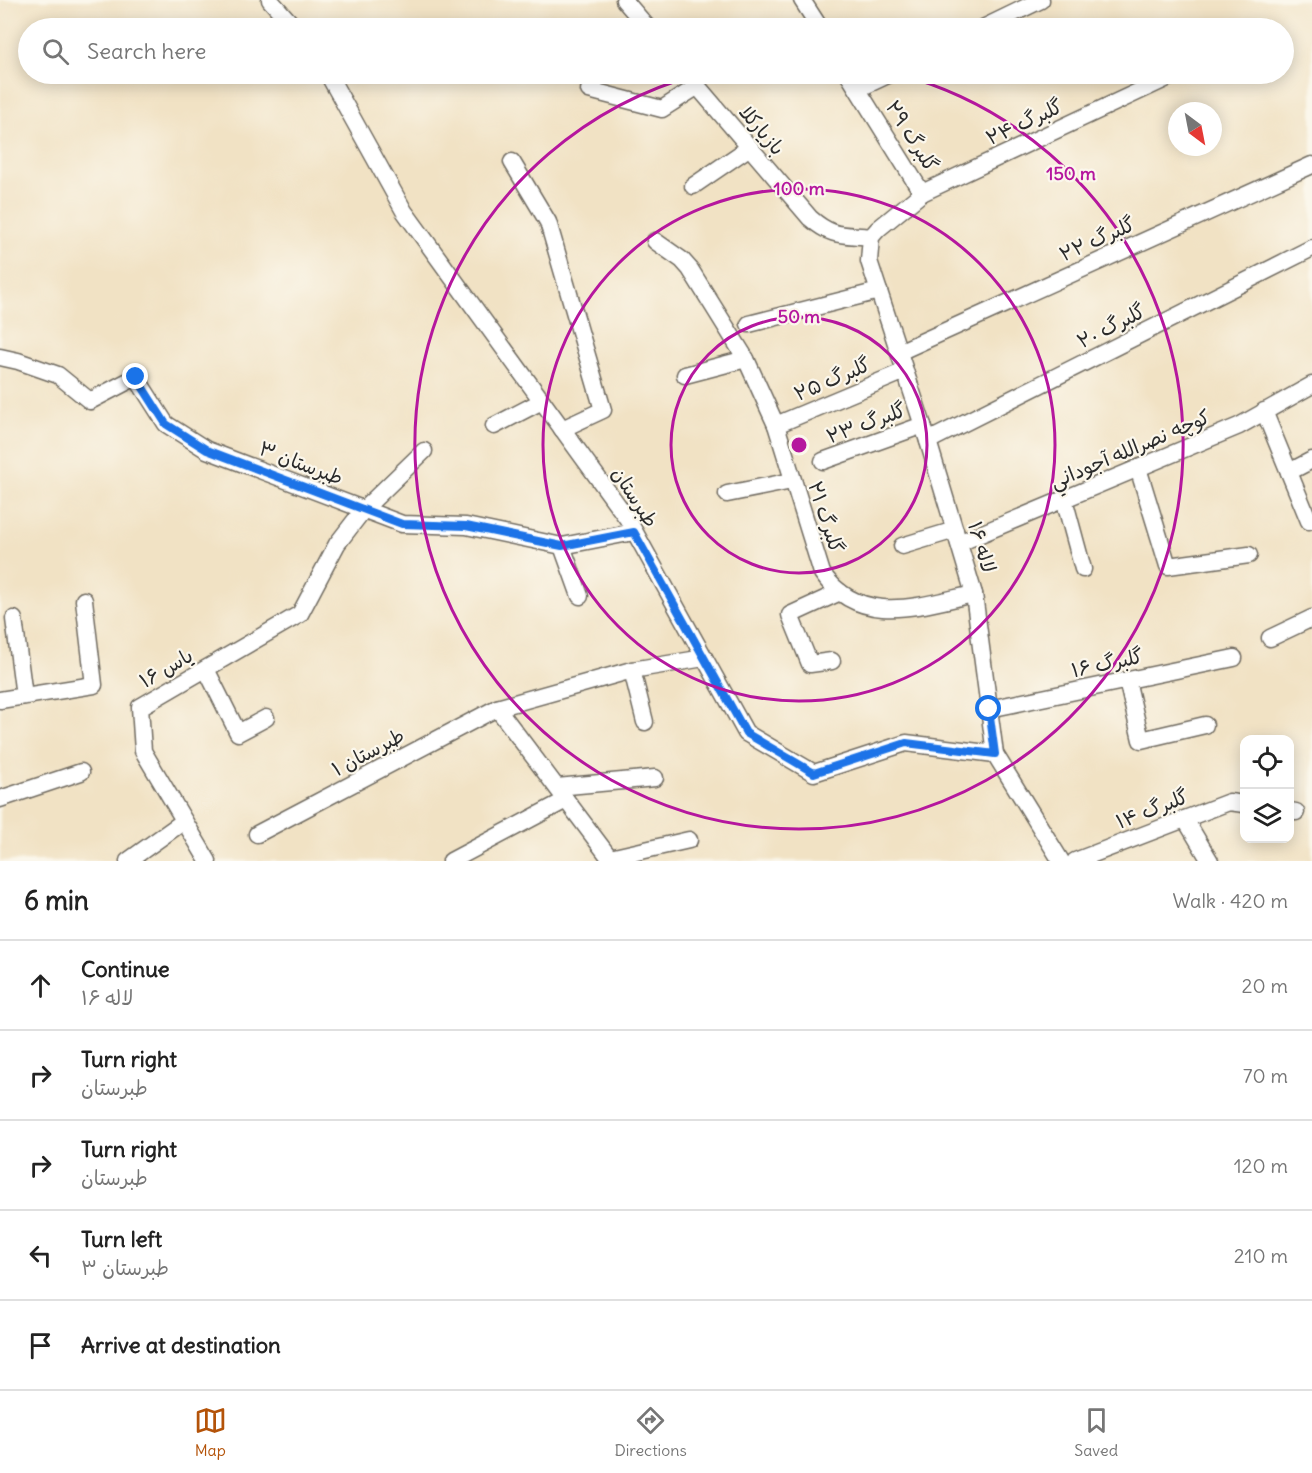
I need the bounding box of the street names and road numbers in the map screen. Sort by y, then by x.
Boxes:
street label: گلبرگ ۲۴ [982,93,1066,150]
street label: گلبرگ ۲۹ [881,96,944,176]
street label: بازیارکلا [734,100,791,160]
street label: گلبرگ ۲۲ [1055,211,1139,266]
street label: گلبرگ ۲۰ [1072,298,1149,353]
street label: گلبرگ ۲۵ [790,351,874,406]
street label: گلبرگ ۲۳ [823,397,909,448]
street label: كوچه نصرالله آجوداني [1046,404,1216,499]
street label: طبرستان ۳ [256,435,347,490]
street label: طبرستان [607,462,664,532]
street label: گلبرگ ۲۱ [803,478,850,556]
street label: لاله ۱۶ [963,518,1002,575]
street label: یاس ۱۶ [134,642,197,693]
street label: گلبرگ ۱۶ [1069,643,1145,682]
street label: طبرستان ۱ [327,722,408,781]
street label: گلبرگ ۱۴ [1112,783,1191,834]

